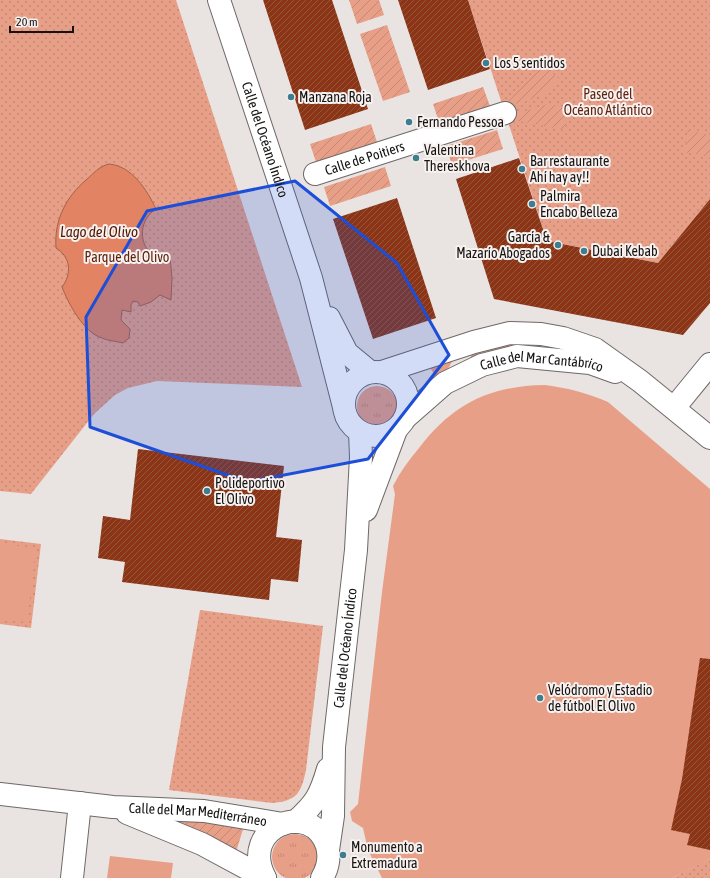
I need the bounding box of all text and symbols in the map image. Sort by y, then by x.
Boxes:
scale bar [10,8,73,34]
text: 20 m [16,15,38,29]
place label: Los 5 sentidos [494,55,565,71]
marker: Los 5 sentidos [481,58,491,68]
street label: Calle del Océano Índico [239,80,292,199]
park label: Paseo del Océano Atlántico [564,86,652,118]
place label: Manzana Roja [299,89,372,105]
marker: Manzana Roja [286,92,296,102]
place label: Fernando Pessoa [417,114,504,130]
marker: Fernando Pessoa [404,117,414,127]
street label: Calle de Poitiers [323,138,406,178]
place label: Valentina Thereskhova [424,142,490,174]
marker: Valentina Thereskhova [411,153,421,163]
place label: Bar restaurante Ahí hay ay!! [530,153,609,185]
marker: Bar restaurante Ahí hay ay!! [517,164,527,174]
place label: Palmira Encabo Belleza [540,188,618,220]
marker: Palmira Encabo Belleza [527,199,537,209]
water label: Lago del Olivo [60,223,138,240]
place label: García & Mazarío Abogados [456,229,551,261]
marker: García & Mazarío Abogados [553,240,563,250]
place label: Dubai Kebab [592,243,658,259]
marker: Dubai Kebab [579,246,589,256]
park label: Parque del Olivo [85,249,169,265]
street label: Calle del Mar Cantábrico [478,348,606,375]
place label: Polideportivo El Olivo [215,475,285,507]
marker: Polideportivo El Olivo [202,486,212,496]
street label: Calle del Océano Índico [330,587,360,709]
place label: Velódromo y Estadio de fútbol El Olivo [548,682,652,714]
marker: Velódromo y Estadio de fútbol El Olivo [535,693,545,703]
street label: Calle del Mar Mediterráneo [128,800,268,829]
place label: Monumento a Extremadura [351,839,423,871]
marker: Monumento a Extremadura [338,850,348,860]

